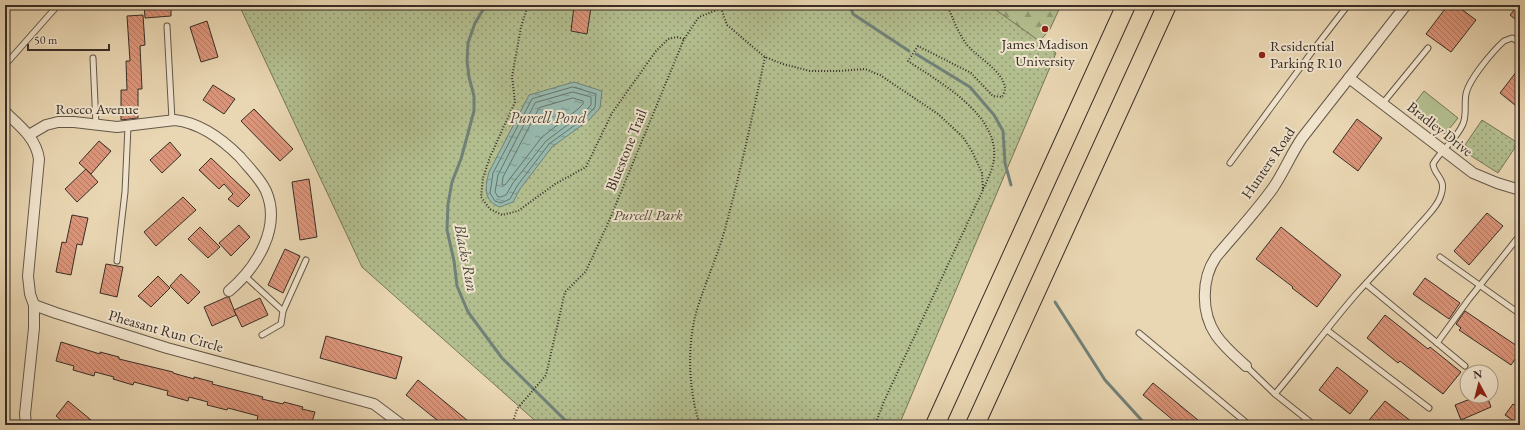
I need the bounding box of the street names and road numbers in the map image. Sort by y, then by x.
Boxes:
street label: Bradley Drive [1404,97,1477,160]
street label: Rocco Avenue [55,99,139,118]
street label: Bluestone Trail [600,106,651,194]
street label: Hunters Road [1237,123,1299,202]
street label: Pheasant Run Circle [106,305,226,356]

